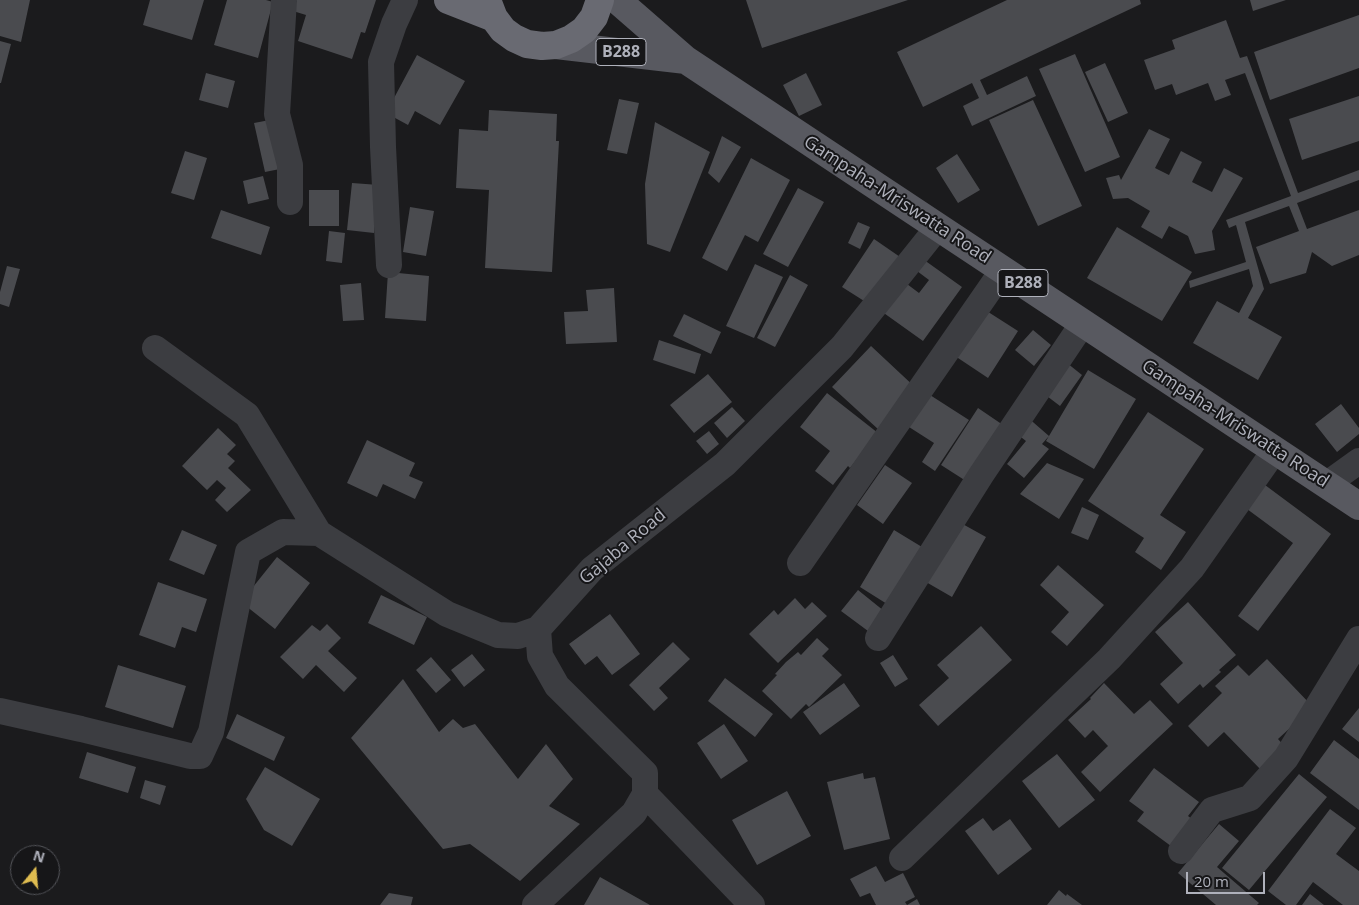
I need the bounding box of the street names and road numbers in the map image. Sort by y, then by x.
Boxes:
road number: B288 [596,38,646,66]
street label: Gampaha-Mriswatta Road [799,131,995,269]
road number: B288 [998,270,1048,296]
street label: Gampaha-Mriswatta Road [1137,355,1333,493]
street label: Gajaba Road [575,505,671,589]

